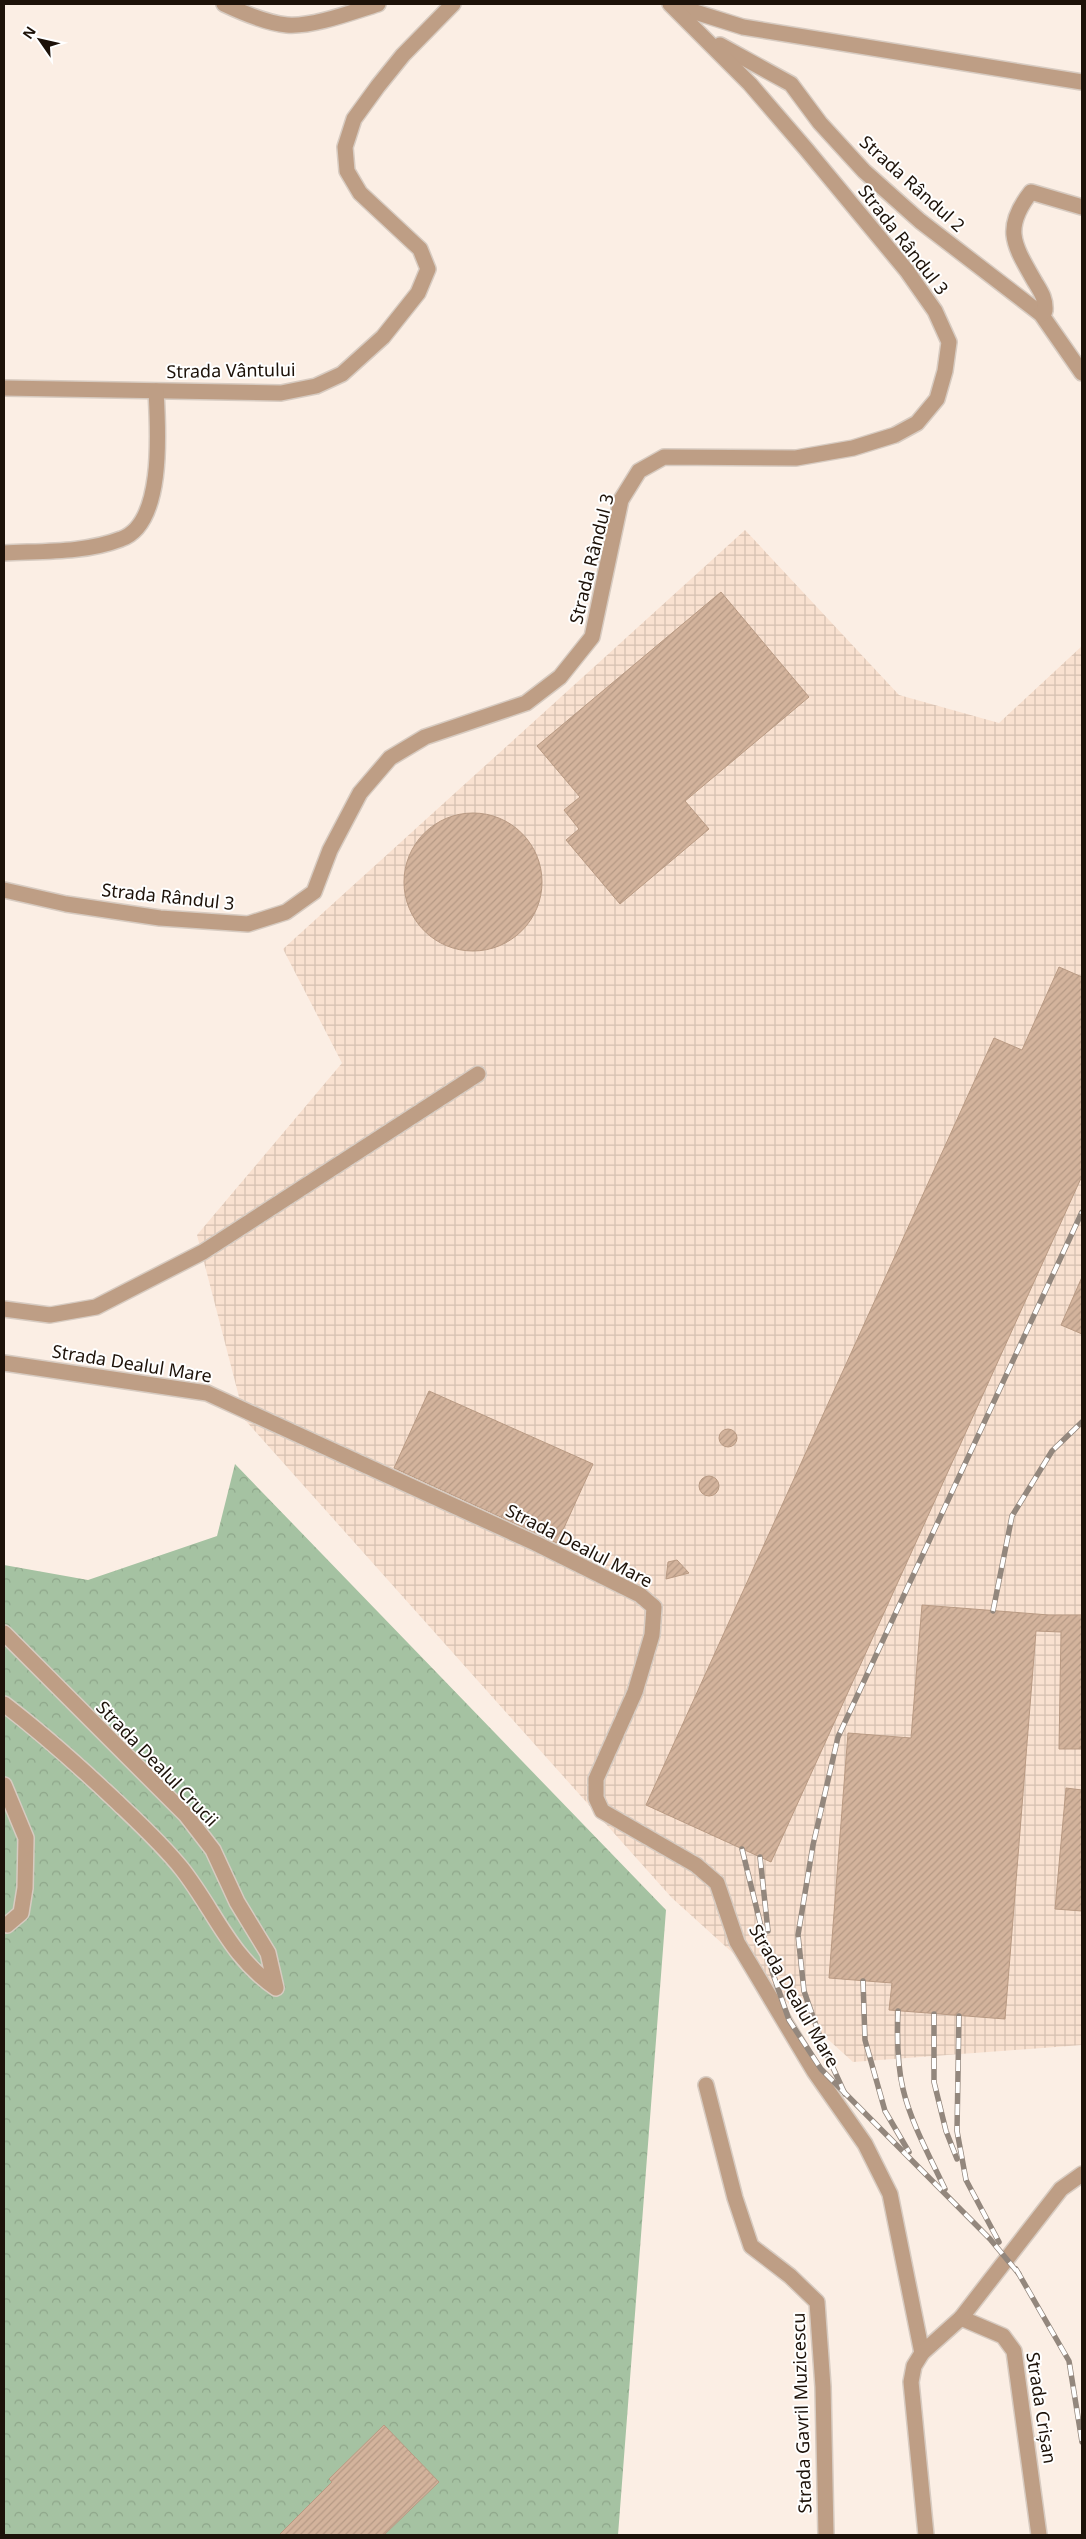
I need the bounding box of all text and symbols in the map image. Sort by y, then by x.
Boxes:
north arrow [15,15,65,65]
text: N [18,22,40,42]
street label: Strada Rândul 2 [855,130,970,237]
street label: Strada Rândul 3 [853,179,954,299]
street label: Strada Vântului [166,357,296,383]
street label: Strada Rândul 3 [563,491,619,626]
street label: Strada Rândul 3 [100,877,236,915]
street label: Strada Dealul Mare [51,1339,214,1387]
street label: Strada Dealul Mare [502,1498,657,1592]
street label: Strada Dealul Crucii [92,1695,224,1831]
street label: Strada Dealul Mare [744,1920,846,2071]
street label: Strada Gavril Muzicescu [786,2312,816,2514]
street label: Strada Crișan [1021,2350,1063,2465]

